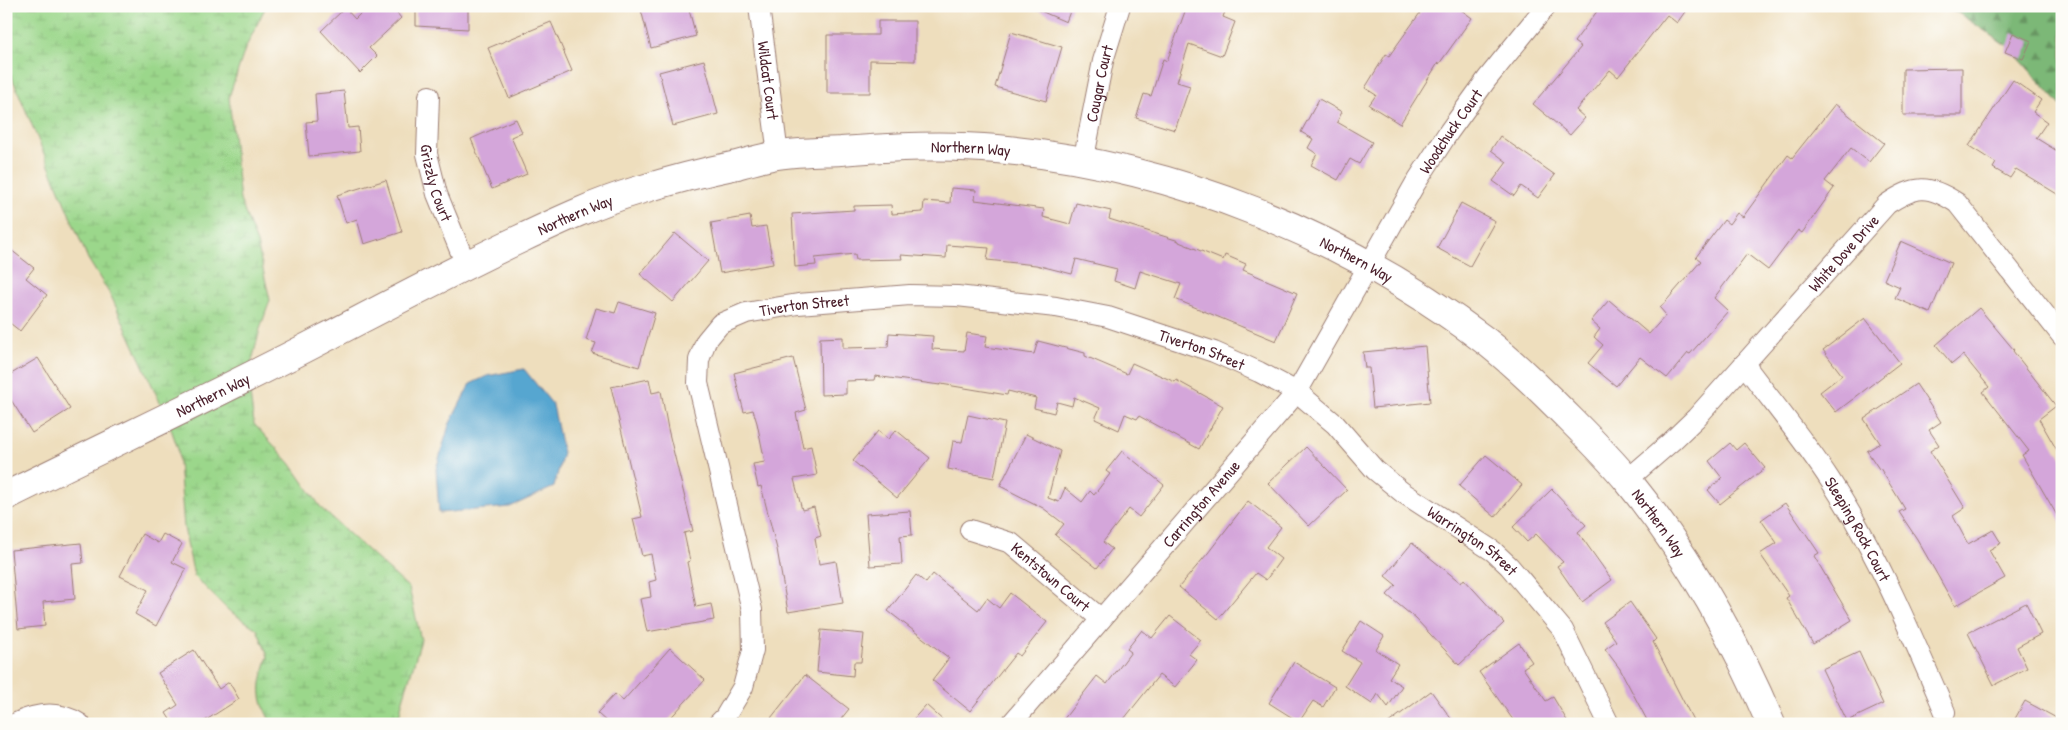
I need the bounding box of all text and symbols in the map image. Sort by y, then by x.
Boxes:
street label: Wildcat Court [753,40,784,121]
street label: Cougar Court [1080,42,1118,124]
street label: Woodchuck Court [1414,84,1488,178]
street label: Northern Way [931,135,1012,161]
street label: Grizzly Court [416,144,458,225]
street label: Northern Way [534,189,616,240]
street label: White Dove Drive [1803,209,1884,296]
street label: Northern Way [1317,231,1397,288]
street label: Tiverton Street [758,289,850,321]
street label: Tiverton Street [1156,324,1249,376]
street label: Northern Way [172,367,253,422]
street label: Carrington Avenue [1157,455,1245,552]
street label: Sleeping Rock Court [1820,473,1896,585]
street label: Northern Way [1627,484,1691,562]
street label: Warrington Street [1423,501,1523,580]
street label: Kentstown Court [1006,537,1095,617]

